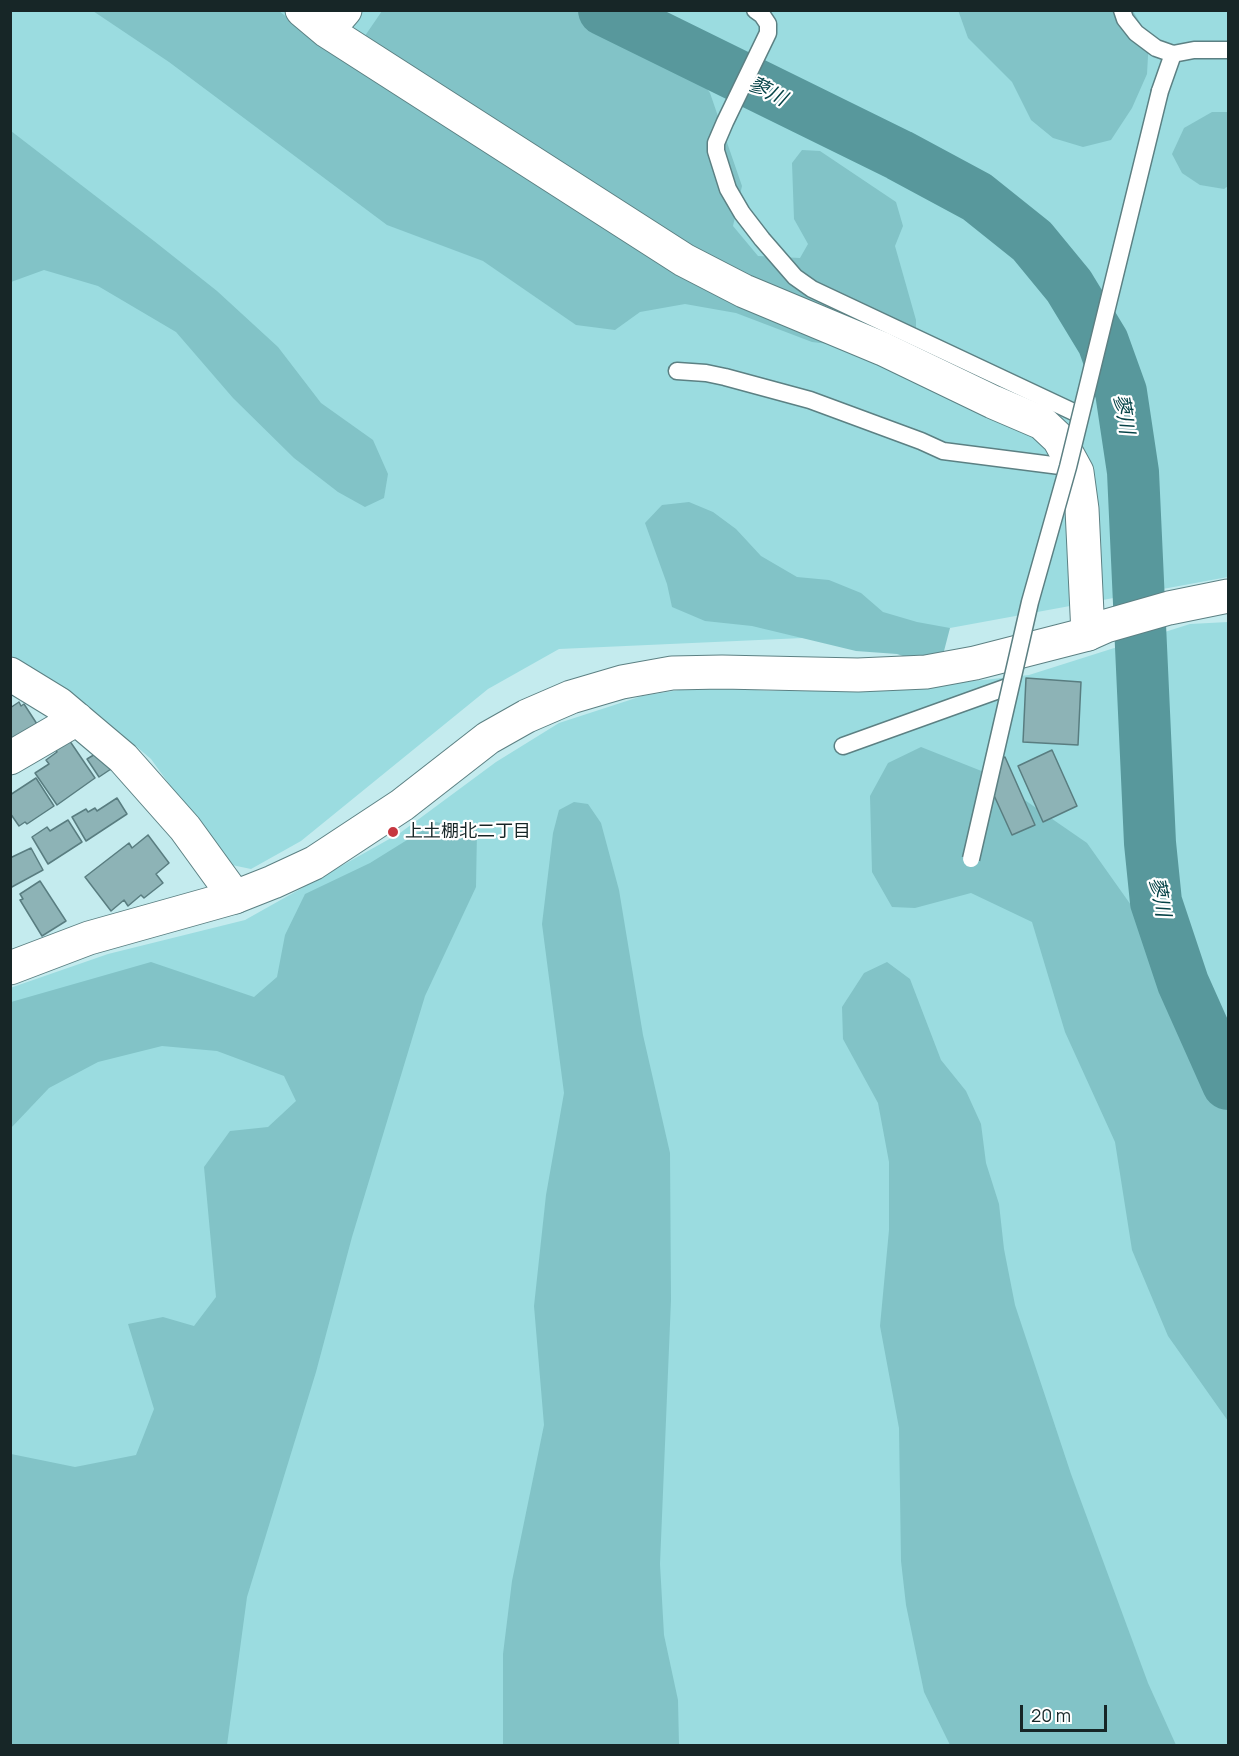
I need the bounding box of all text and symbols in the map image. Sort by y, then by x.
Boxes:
water label: 蓼川 [744,72,790,112]
water label: 蓼川 [1108,392,1138,436]
place label: 上土棚北二丁目 [405,821,531,843]
marker: 上土棚北二丁目 [386,825,400,839]
water label: 蓼川 [1143,875,1175,919]
scale bar [1023,1693,1110,1731]
text: 20 m [1031,1703,1071,1727]

